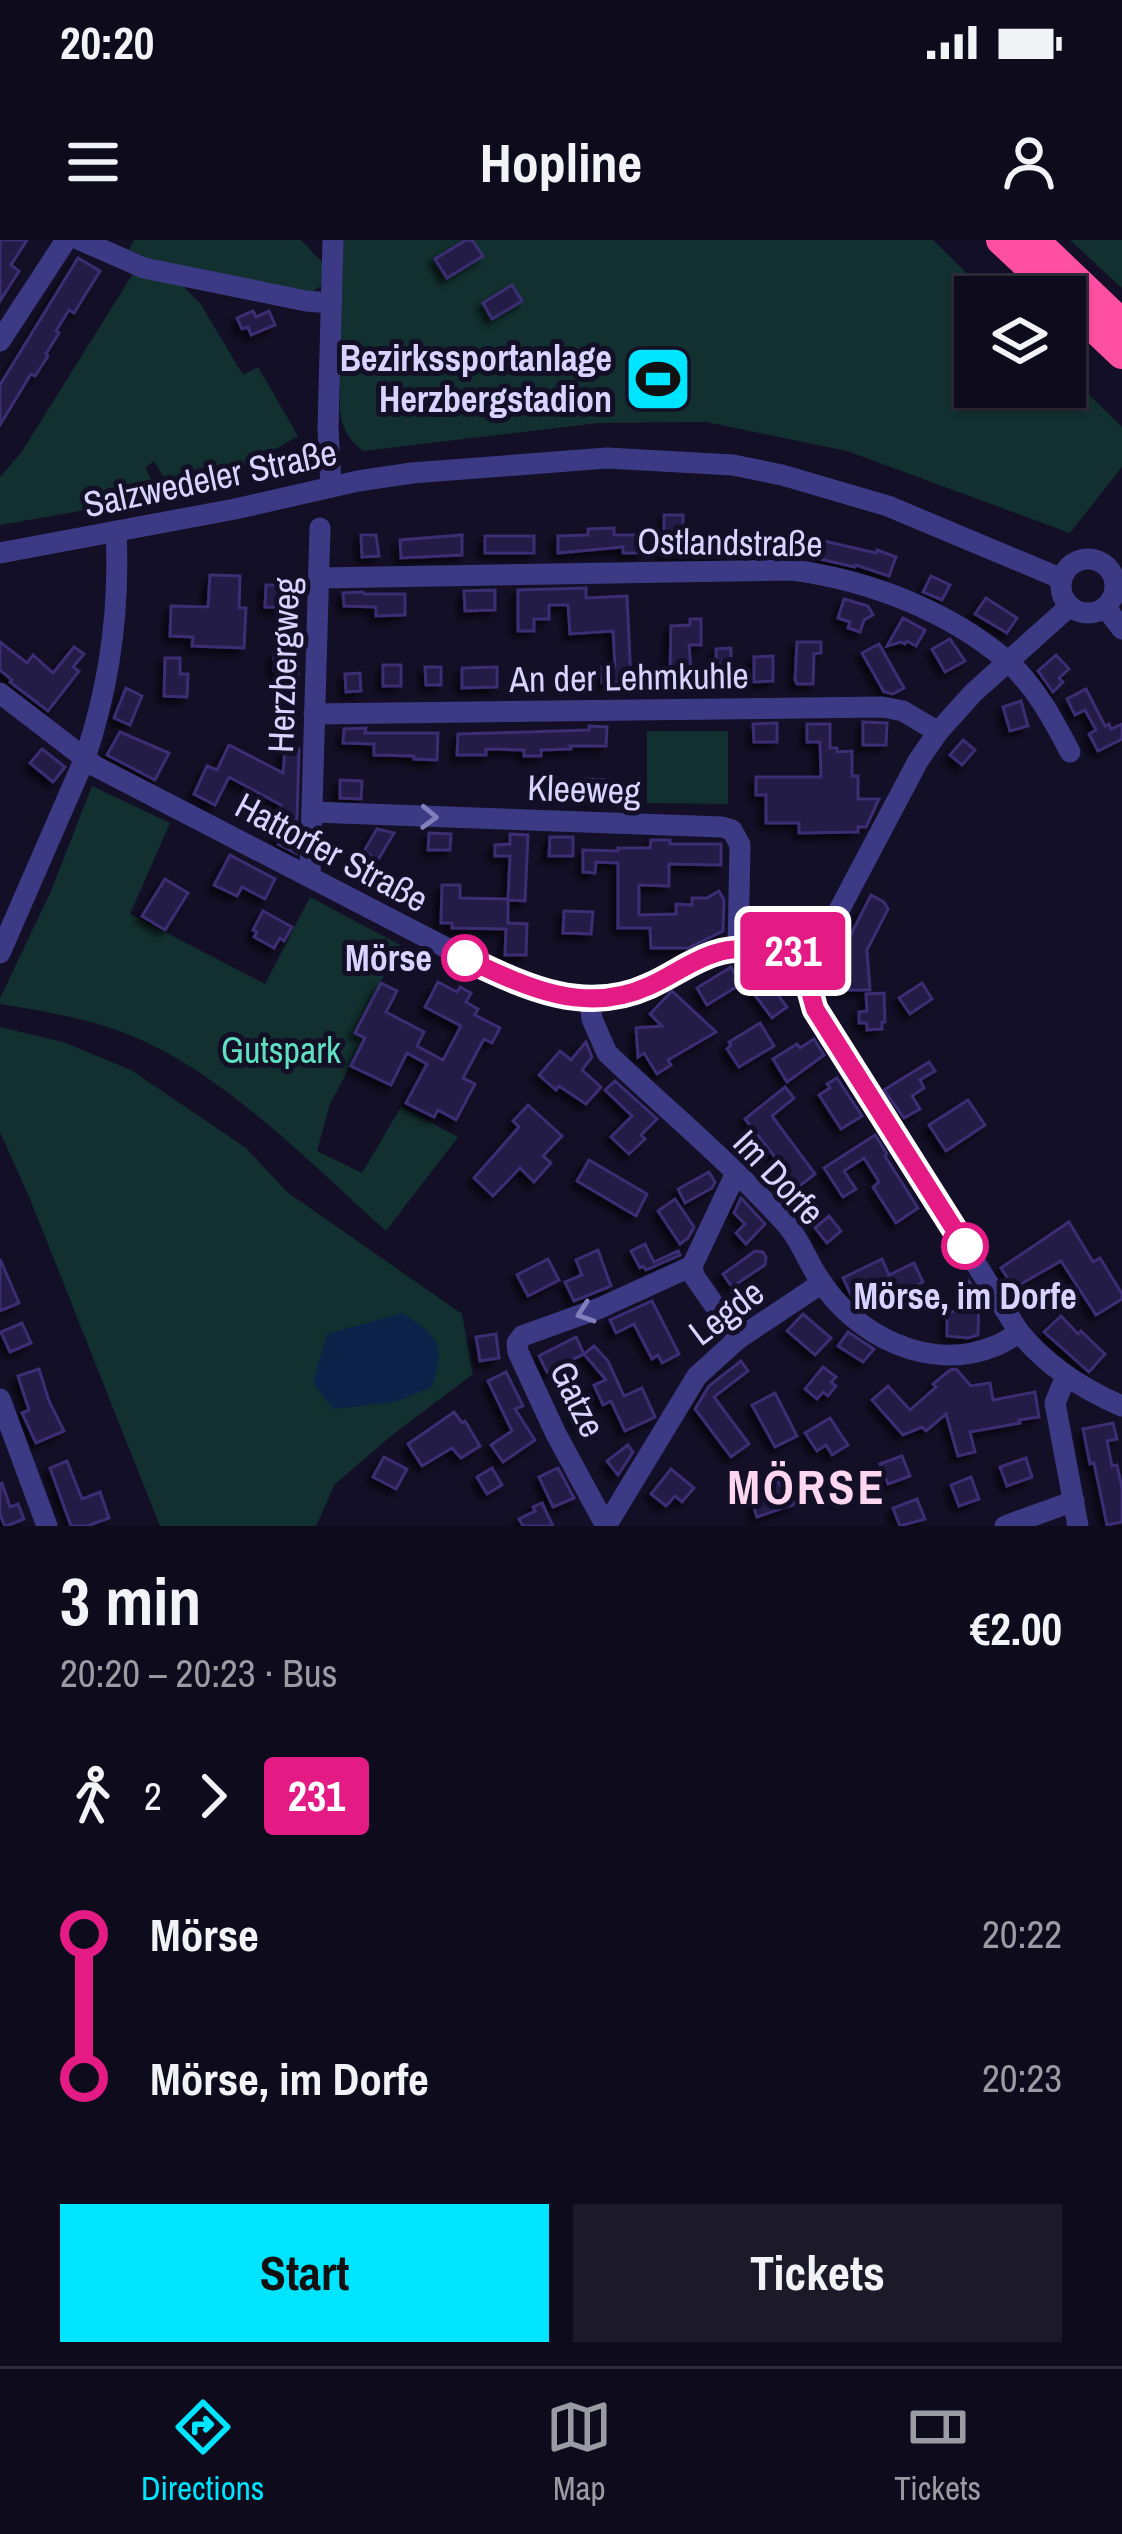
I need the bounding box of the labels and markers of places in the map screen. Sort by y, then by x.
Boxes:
place label: Bezirkssportanlage Herzbergstadion [340,334,612,423]
sports icon: Bezirkssportanlage Herzbergstadion [623,344,693,414]
place label: Mörse [345,934,432,982]
marker: Mörse [443,936,487,980]
marker: Mörse, im Dorfe [943,1224,987,1268]
place label: Mörse, im Dorfe [853,1272,1077,1320]

